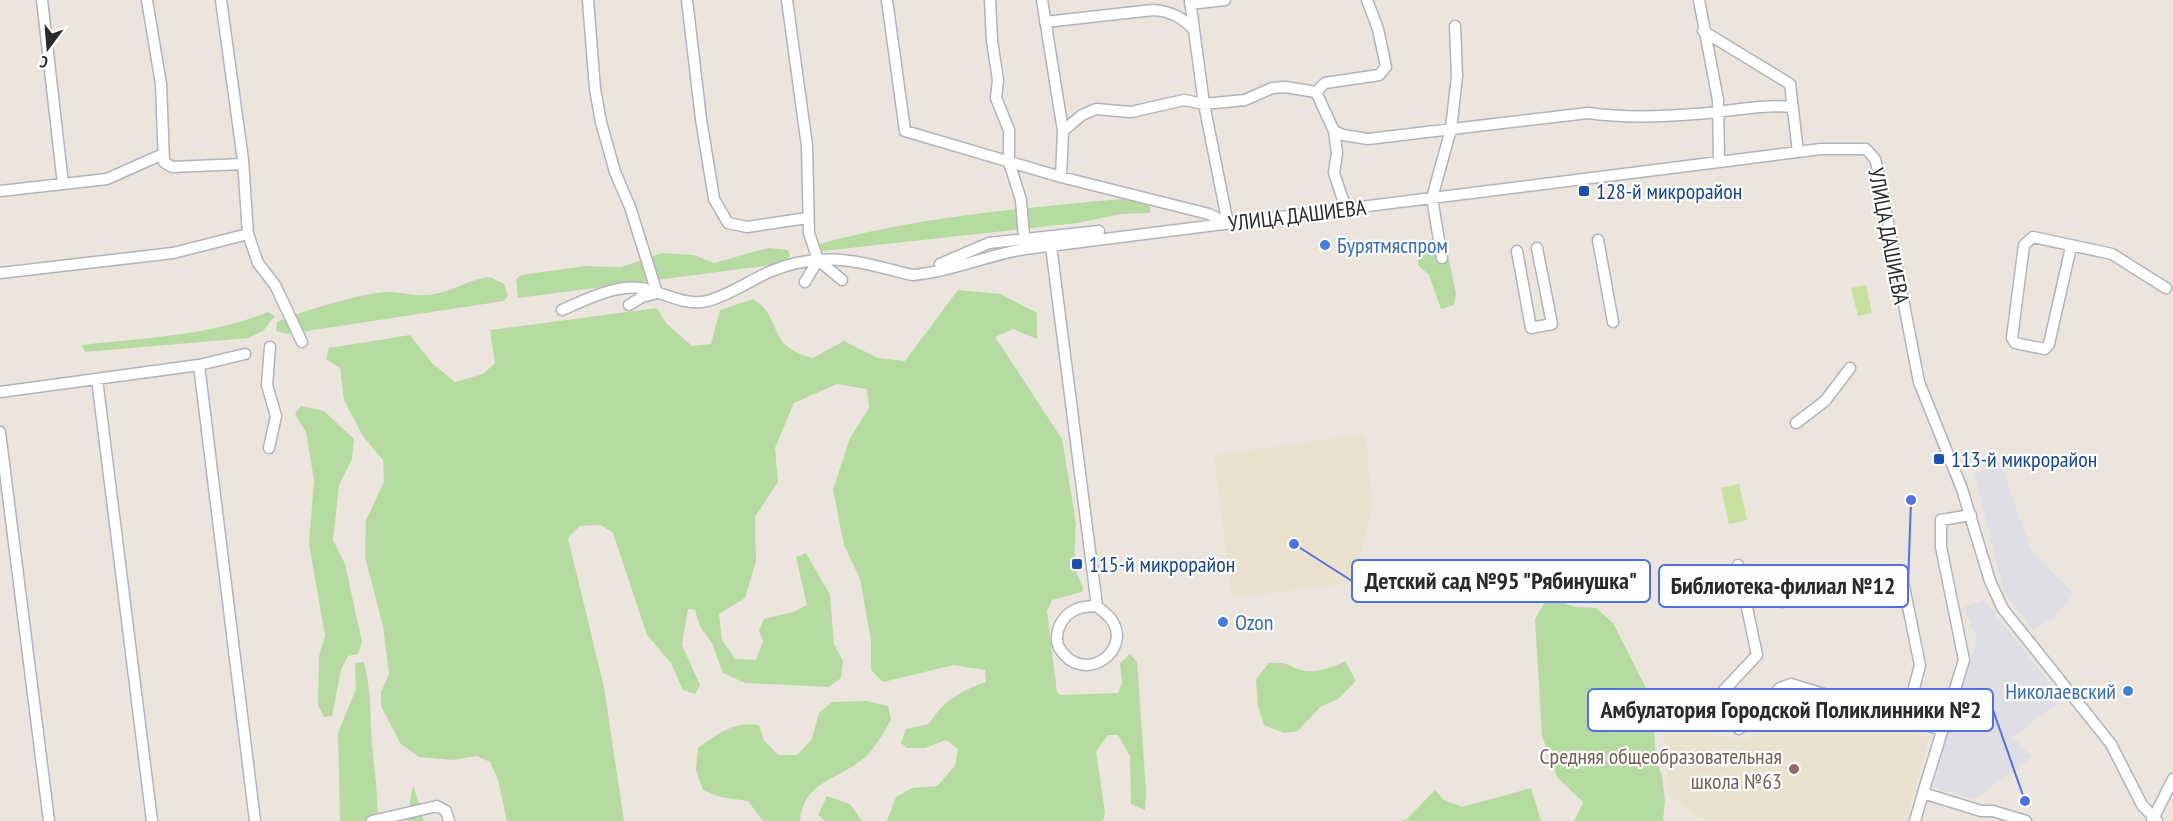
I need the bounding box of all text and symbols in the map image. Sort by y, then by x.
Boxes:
north arrow [18,18,78,78]
text: С [37,52,50,73]
street label: УЛИЦА ДАШИЕВА [1862,165,1916,307]
place label: 128-й микрорайон [1596,177,1742,205]
marker: 128-й микрорайон [1577,184,1591,198]
street label: УЛИЦА ДАШИЕВА [1226,193,1368,237]
place label: Бурятмяспром [1337,231,1448,259]
marker: Бурятмяспром [1318,238,1332,252]
place label: 113-й микрорайон [1951,445,2097,473]
marker: 113-й микрорайон [1932,452,1946,466]
place label: 115-й микрорайон [1089,550,1235,578]
marker: 115-й микрорайон [1070,557,1084,571]
callout: Детский сад №95 "Рябинушка" [1352,560,1650,602]
text: Детский сад №95 "Рябинушка" [1365,565,1637,596]
callout: Библиотека-филиал №12 [1659,565,1908,607]
text: Библиотека-филиал №12 [1671,570,1895,601]
place label: Ozon [1235,608,1274,636]
marker: Ozon [1216,615,1230,629]
place label: Николаевский [2005,677,2116,705]
marker: Николаевский [2121,684,2135,698]
callout: Амбулатория Городской Поликлинники №2 [1588,689,1993,731]
text: Амбулатория Городской Поликлинники №2 [1599,694,1982,725]
place label: Средняя общеобразовательная школа №63 [1540,742,1782,795]
marker: Средняя общеобразовательная школа №63 [1787,762,1801,776]

